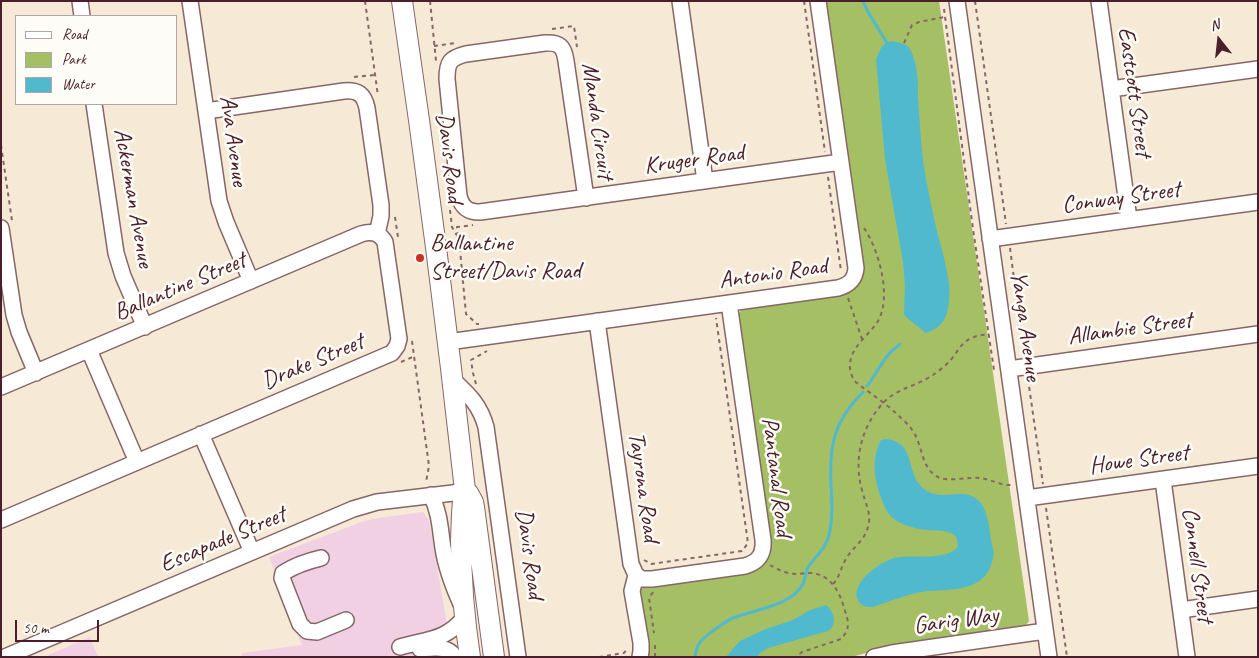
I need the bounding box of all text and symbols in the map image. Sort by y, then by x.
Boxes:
legend [15,15,178,105]
north arrow [1194,15,1244,65]
text: N [1208,16,1221,34]
text: Road [62,25,87,44]
street label: Eastcott Street [1111,25,1157,159]
text: Park [62,50,86,69]
street label: Manda Circuit [575,61,619,181]
text: Water [62,75,95,94]
street label: Ava Avenue [212,94,254,188]
street label: Davis Road [429,111,469,205]
street label: Ackerman Avenue [107,126,159,270]
street label: Kruger Road [642,139,746,181]
street label: Conway Street [1060,175,1182,221]
place label: Ballantine Street/Davis Road [430,230,581,286]
street label: Ballantine Street [110,246,250,328]
marker: Ballantine Street/Davis Road [414,252,426,264]
street label: Antonio Road [717,252,829,296]
street label: Yanga Avenue [1003,269,1047,383]
street label: Allambie Street [1066,306,1194,352]
street label: Drake Street [258,328,368,396]
street label: Pantanal Road [754,416,798,538]
street label: Tayrona Road [621,430,665,544]
street label: Howe Street [1087,439,1191,481]
street label: Escapade Street [156,501,290,579]
street label: Connell Street [1175,506,1219,624]
street label: Davis Road [508,507,550,601]
street label: Garig Way [912,601,1000,641]
scale bar [18,610,101,642]
text: 50 m [23,619,49,638]

